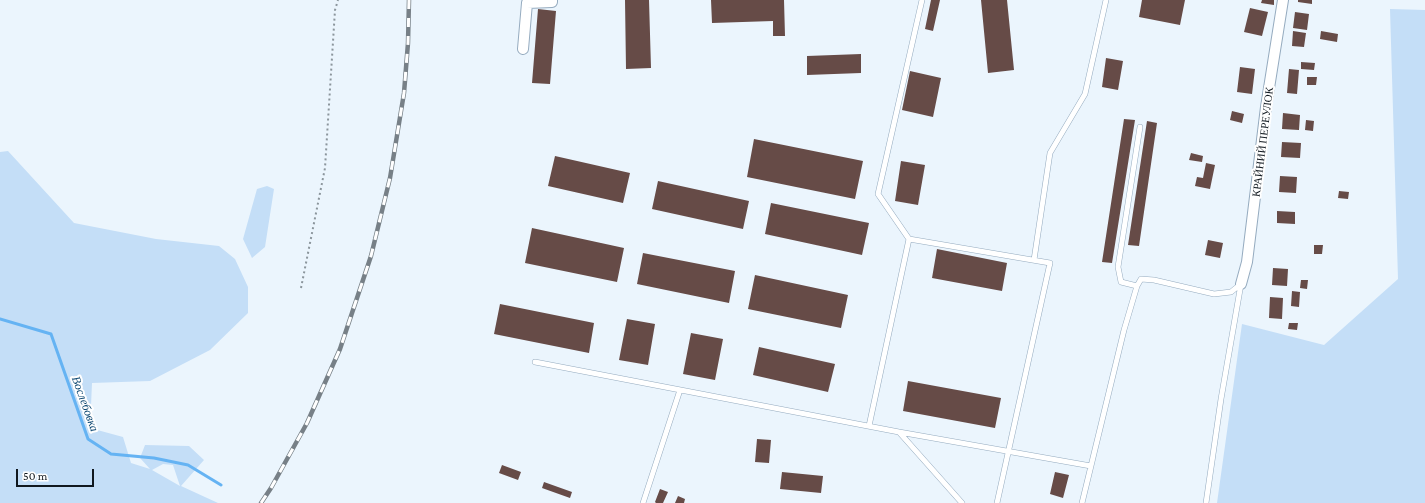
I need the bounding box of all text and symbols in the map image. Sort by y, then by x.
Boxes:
street label: КРАЙНИЙ ПЕРЕУЛОК [1250,86,1276,198]
water label: Вослебовка [68,374,102,434]
scale bar [18,461,96,487]
text: 50 m [23,469,47,483]

